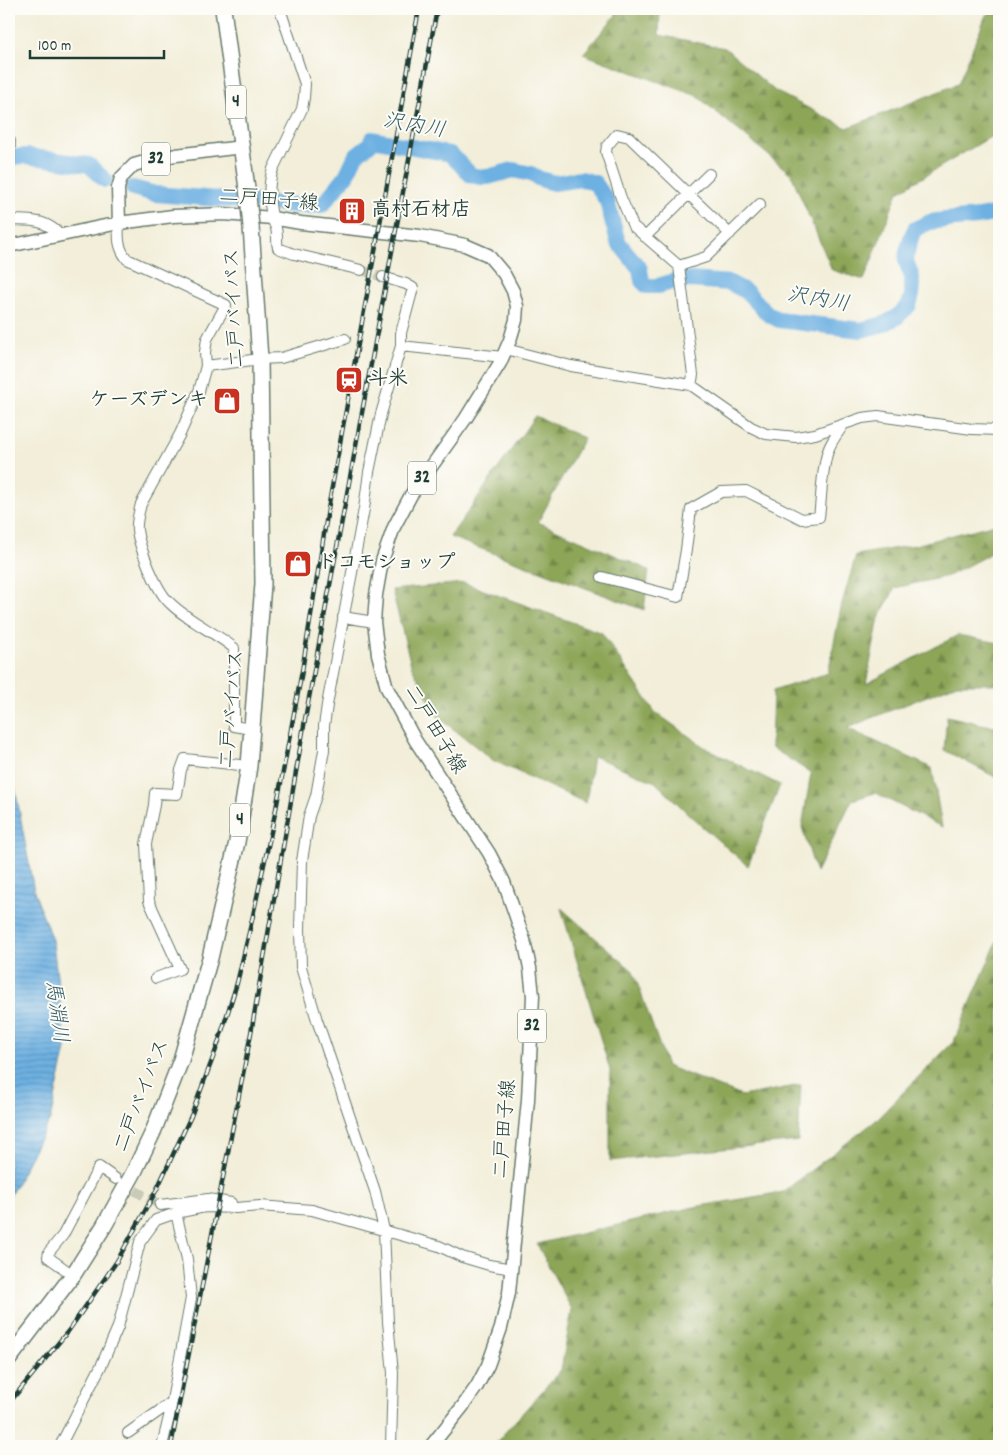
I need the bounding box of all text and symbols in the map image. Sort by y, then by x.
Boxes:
scale bar [30,28,164,60]
text: 100 m [38,36,71,58]
road number: 4 [226,85,246,118]
water label: 沢内川 [380,107,448,147]
road number: 32 [142,142,170,176]
street label: 二戸田子線 [218,183,320,219]
building icon: 高村石材店 [337,196,367,226]
place label: 高村石材店 [371,197,471,225]
street label: 二戸バイパス [219,248,253,368]
water label: 沢内川 [784,281,852,321]
station icon: 斗米 [334,365,364,395]
place label: 斗米 [368,366,408,394]
shop icon: ケーズデンキ [212,386,242,416]
place label: ケーズデンキ [90,387,208,415]
road number: 32 [408,462,436,494]
shop icon: ドコモショップ [283,549,313,579]
place label: ドコモショップ [317,550,455,578]
street label: 二戸バイパス [214,648,252,770]
street label: 二戸田子線 [396,680,472,780]
road number: 4 [230,804,250,836]
water label: 馬淵川 [36,979,74,1045]
road number: 32 [518,1009,546,1042]
street label: 二戸バイパス [108,1035,178,1157]
street label: 二戸田子線 [488,1078,524,1180]

